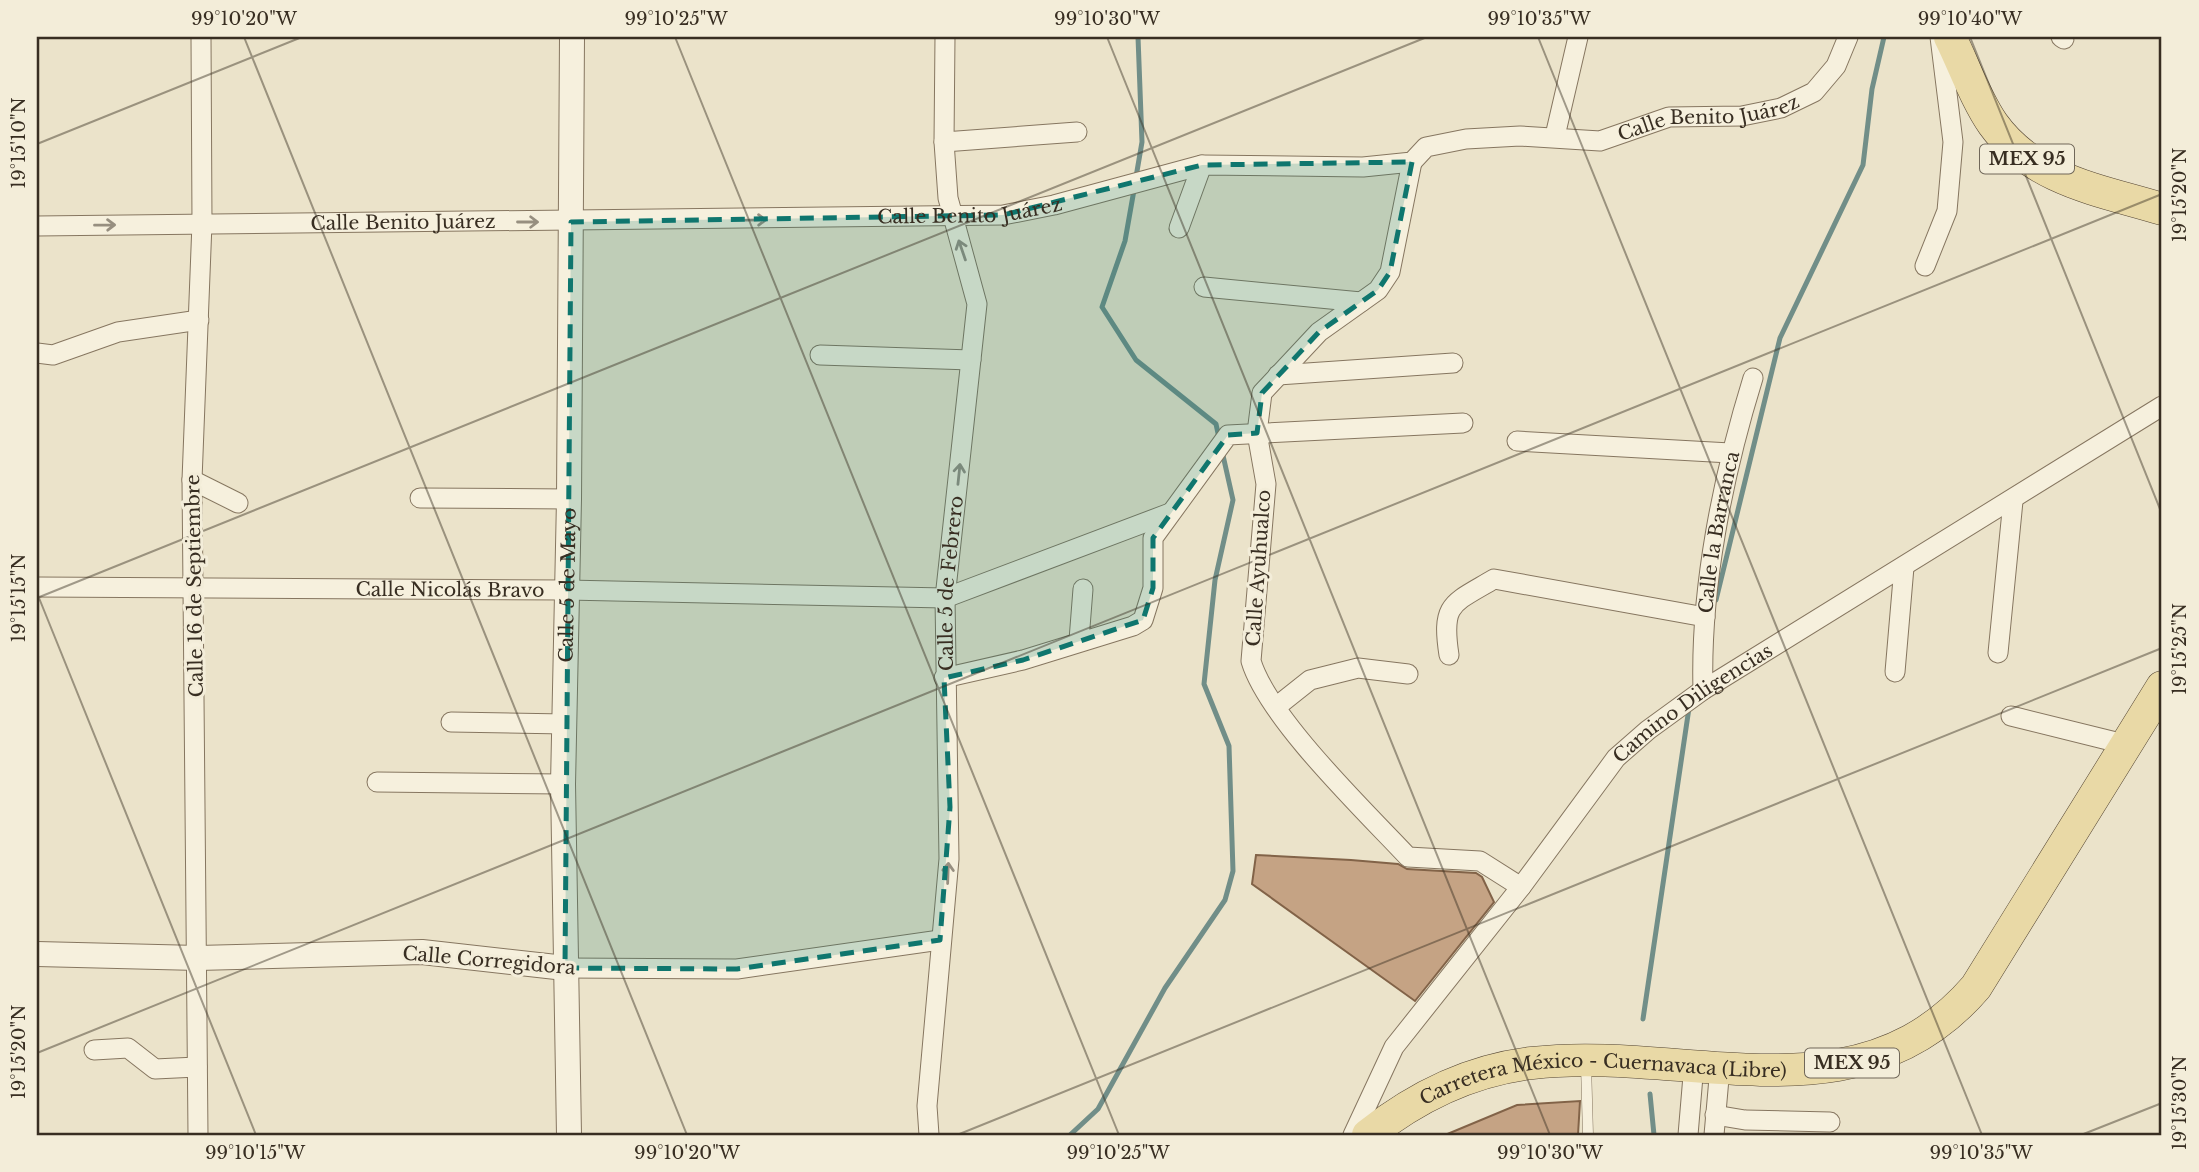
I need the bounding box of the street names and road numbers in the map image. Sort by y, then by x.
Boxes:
street label: Calle Benito Juárez [1614,90,1803,146]
road number: MEX 95 [1980,144,2074,174]
street label: Calle Benito Juárez [877,192,1064,228]
street label: Calle Benito Juárez [310,210,496,235]
street label: Calle la Barranca [1694,448,1744,614]
street label: Calle 16 de Septiembre [181,474,208,698]
street label: Calle Ayuhualco [1242,489,1275,647]
street label: Calle 5 de Febrero [934,494,968,671]
street label: Calle 5 de Mayo [555,507,581,663]
street label: Calle Nicolás Bravo [356,578,544,602]
street label: Camino Diligencias [1608,639,1777,768]
street label: Calle Corregidora [401,941,577,980]
road number: MEX 95 [1805,1048,1899,1078]
street label: Carretera México - Cuernavaca (Libre) [1416,1049,1787,1110]

